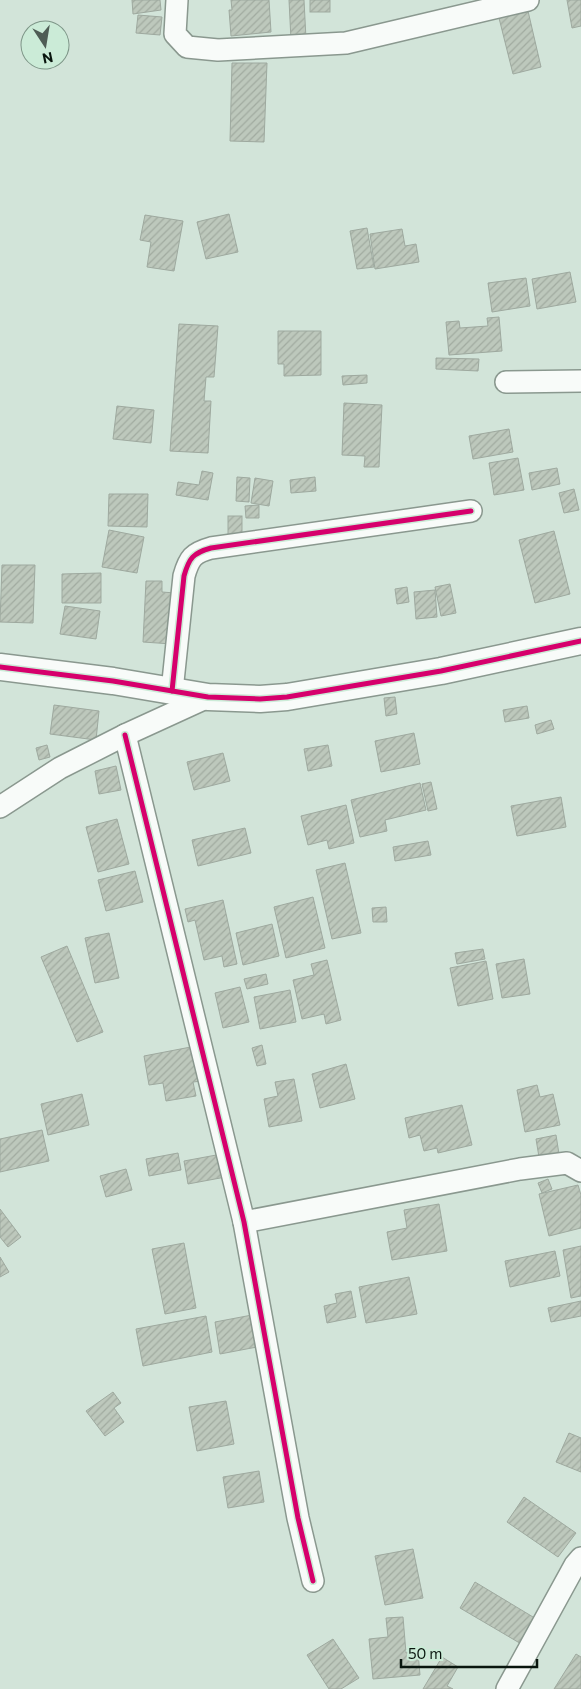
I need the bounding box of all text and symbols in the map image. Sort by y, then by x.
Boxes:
north arrow [20,20,70,70]
text: N [41,49,55,68]
scale bar [401,1636,537,1668]
text: 50 m [408,1644,442,1662]

